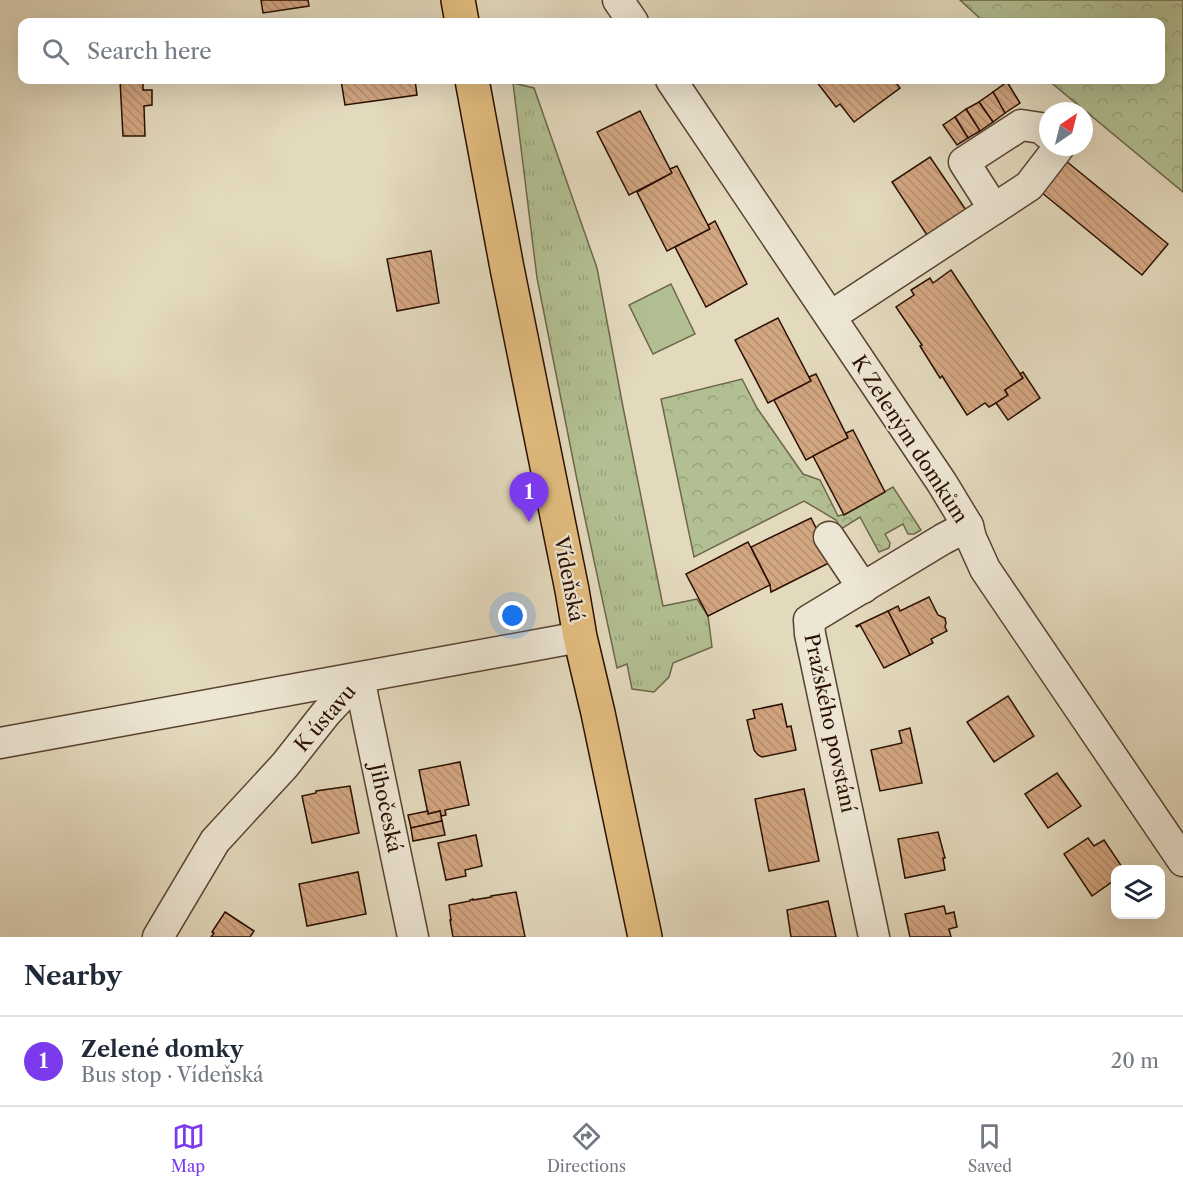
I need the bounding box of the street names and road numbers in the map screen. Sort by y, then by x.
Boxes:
street label: K Zeleným domkům [847,351,973,528]
street label: Vídeňská [549,533,589,624]
street label: Pražského povstání [799,631,861,815]
street label: K ústavu [289,679,361,757]
street label: Jihočeská [364,758,407,855]

